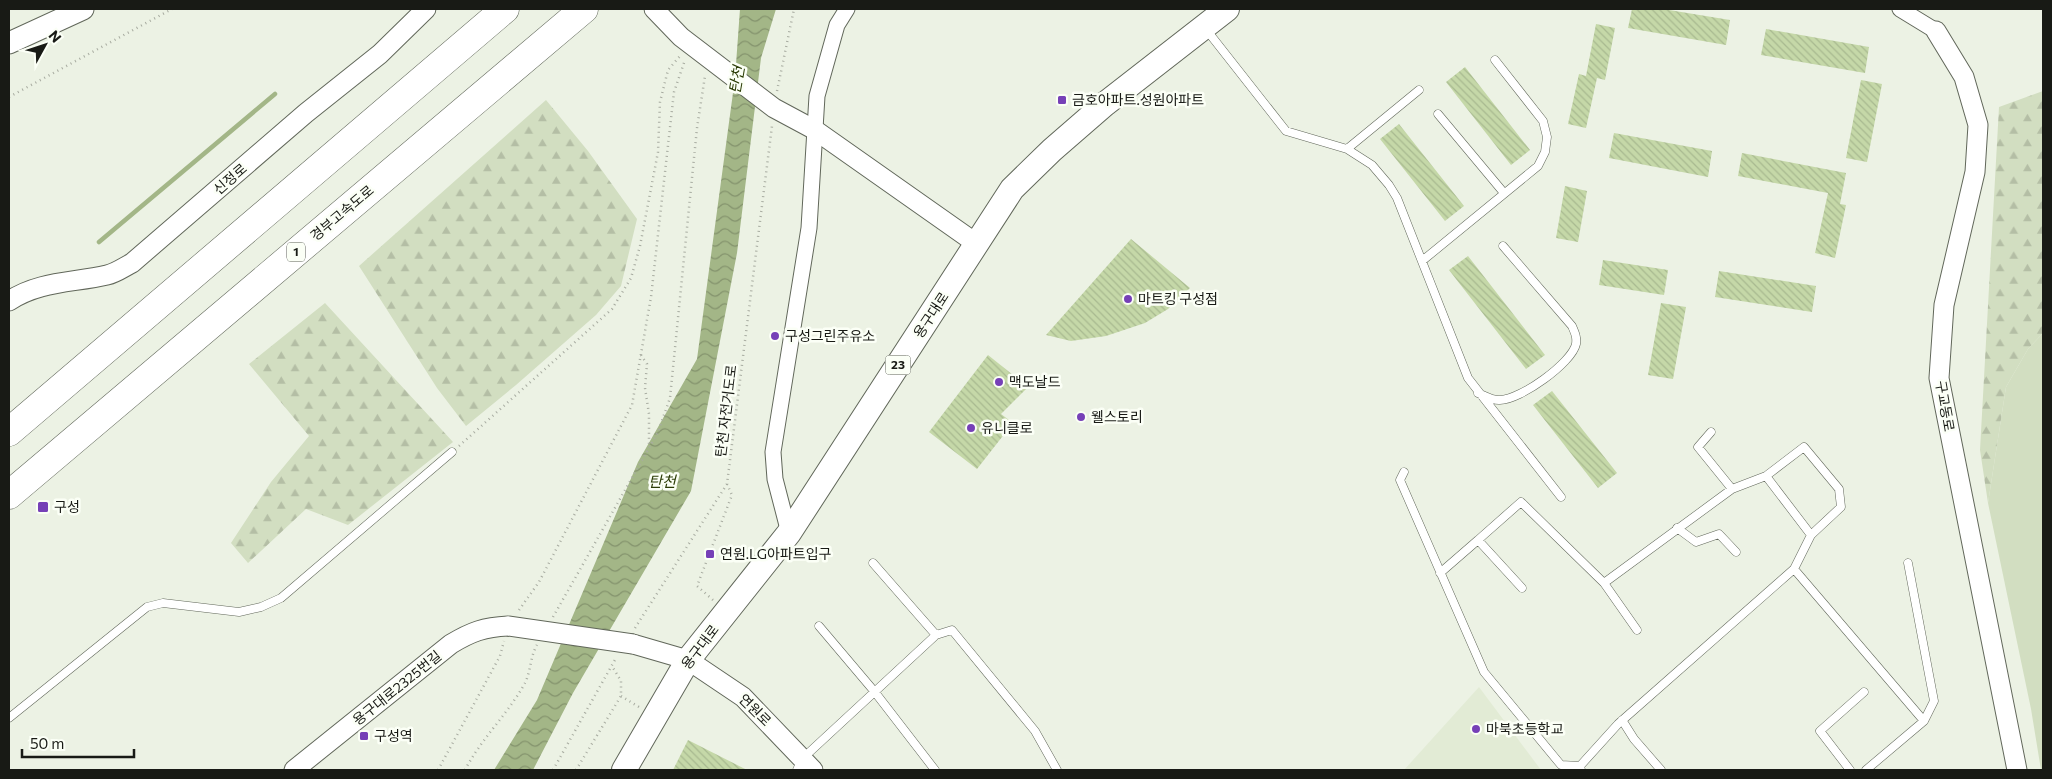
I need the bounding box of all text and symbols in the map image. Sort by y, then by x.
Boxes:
north arrow [20,20,70,70]
text: N [45,27,65,46]
water label: 탄천 [725,63,748,95]
place label: 금호아파트.성원아파트 [1072,91,1204,108]
marker: 금호아파트.성원아파트 [1056,94,1068,106]
street label: 신정로 [210,159,250,198]
street label: 경부고속도로 [307,181,377,244]
road number: 1 [287,242,305,262]
street label: 용구대로 [909,288,952,341]
place label: 마트킹 구성점 [1138,290,1218,307]
marker: 마트킹 구성점 [1122,293,1134,305]
place label: 구성그린주유소 [785,327,875,344]
marker: 구성그린주유소 [769,330,781,342]
road number: 23 [886,356,910,374]
street label: 탄천 자전거도로 [711,364,740,458]
place label: 맥도날드 [1009,373,1061,390]
marker: 맥도날드 [993,376,1005,388]
street label: 구교동로 [1933,379,1958,433]
place label: 웰스토리 [1091,408,1143,425]
marker: 웰스토리 [1075,411,1087,423]
place label: 유니클로 [981,419,1033,436]
marker: 유니클로 [965,422,977,434]
water label: 탄천 [648,472,678,490]
place label: 구성 [54,498,80,515]
marker: 구성 [36,500,50,514]
place label: 연원.LG아파트입구 [720,545,832,562]
marker: 연원.LG아파트입구 [704,548,716,560]
street label: 용구대로 [677,621,722,672]
street label: 용구대로2325번길 [349,647,444,728]
street label: 연원로 [736,690,775,729]
place label: 마북초등학교 [1486,720,1563,737]
marker: 마북초등학교 [1470,723,1482,735]
scale bar [22,726,135,758]
place label: 구성역 [374,727,413,744]
marker: 구성역 [358,730,370,742]
text: 50 m [30,734,64,752]

